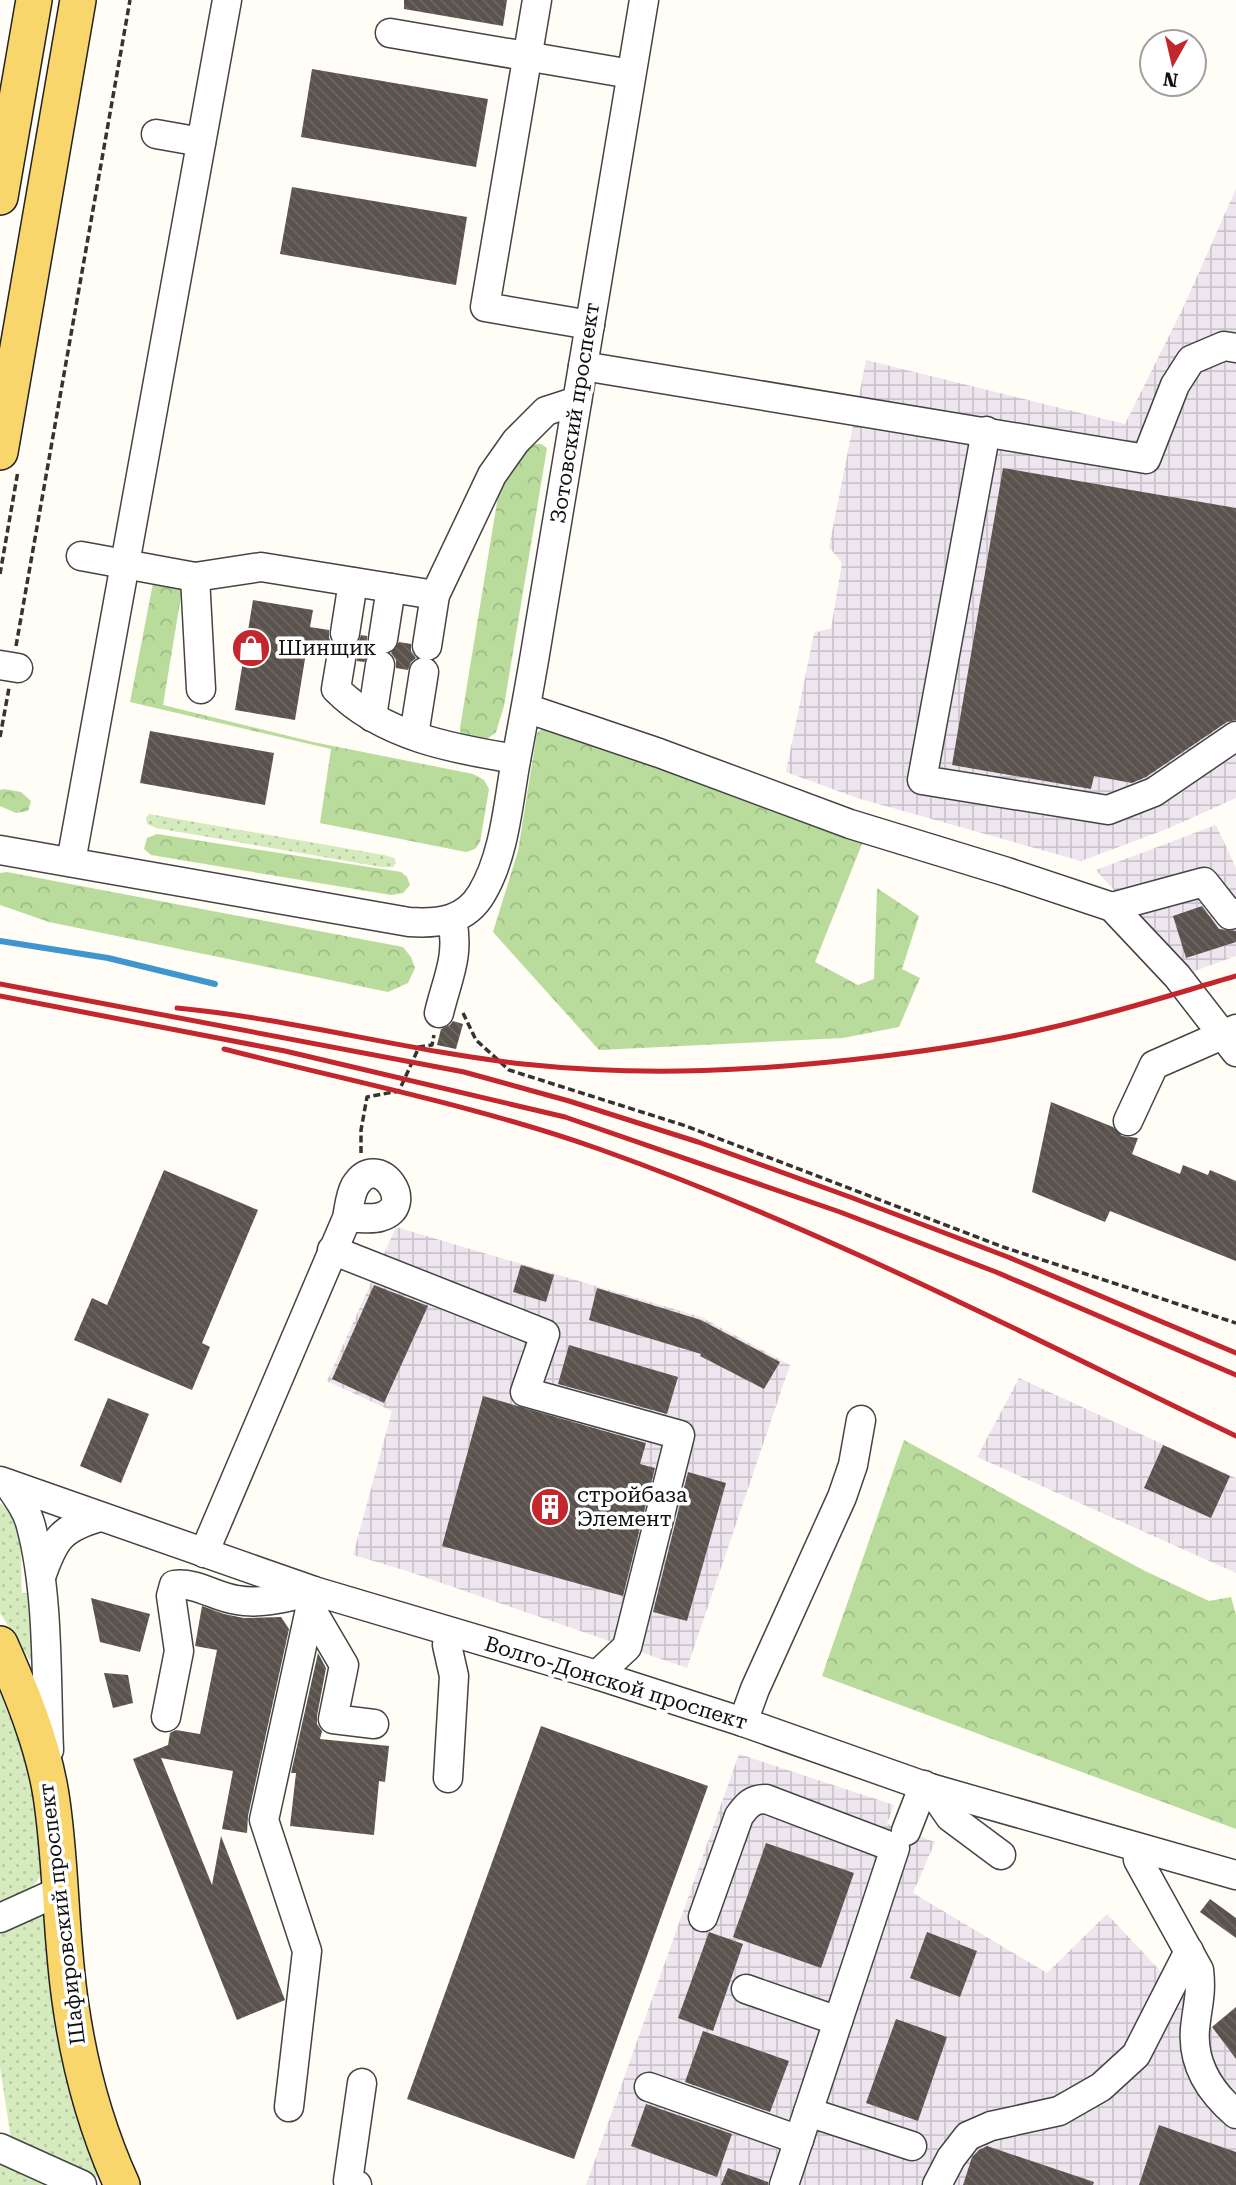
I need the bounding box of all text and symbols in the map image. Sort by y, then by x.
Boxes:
north arrow [1138,28,1208,98]
text: N [1161,67,1180,92]
street label: Зотовский проспект [546,301,604,525]
shop icon: Шинщик [230,627,272,669]
place label: Шинщик [278,636,376,660]
place label: стройбаза Элемент [577,1483,688,1531]
building icon: стройбаза Элемент [529,1486,571,1528]
street label: Волго-Донской проспект [482,1632,750,1735]
street label: Шафировский проспект [34,1782,90,2046]

